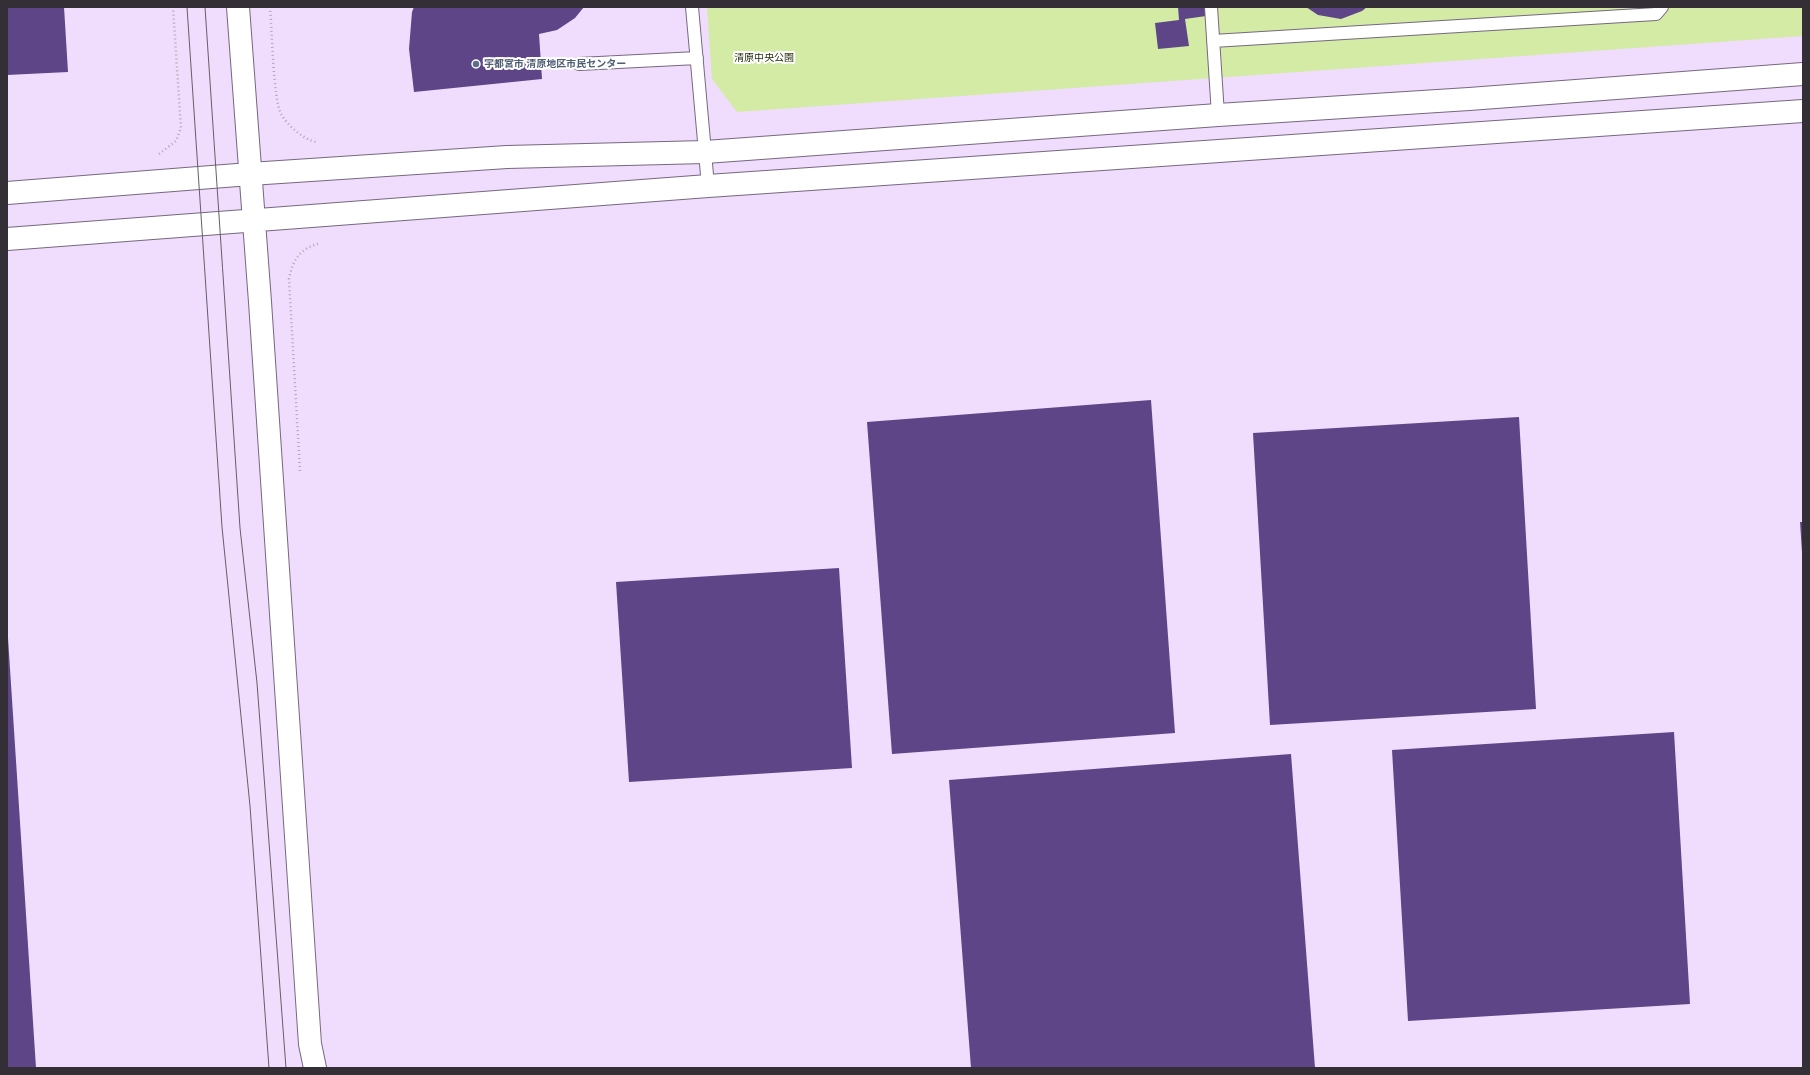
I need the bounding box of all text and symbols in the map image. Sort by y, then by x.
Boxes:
park label: 清原中央公園 [734,52,794,64]
place label: 宇都宮市 清原地区市民センター [484,58,626,70]
marker: 宇都宮市 清原地区市民センター [471,59,481,69]

